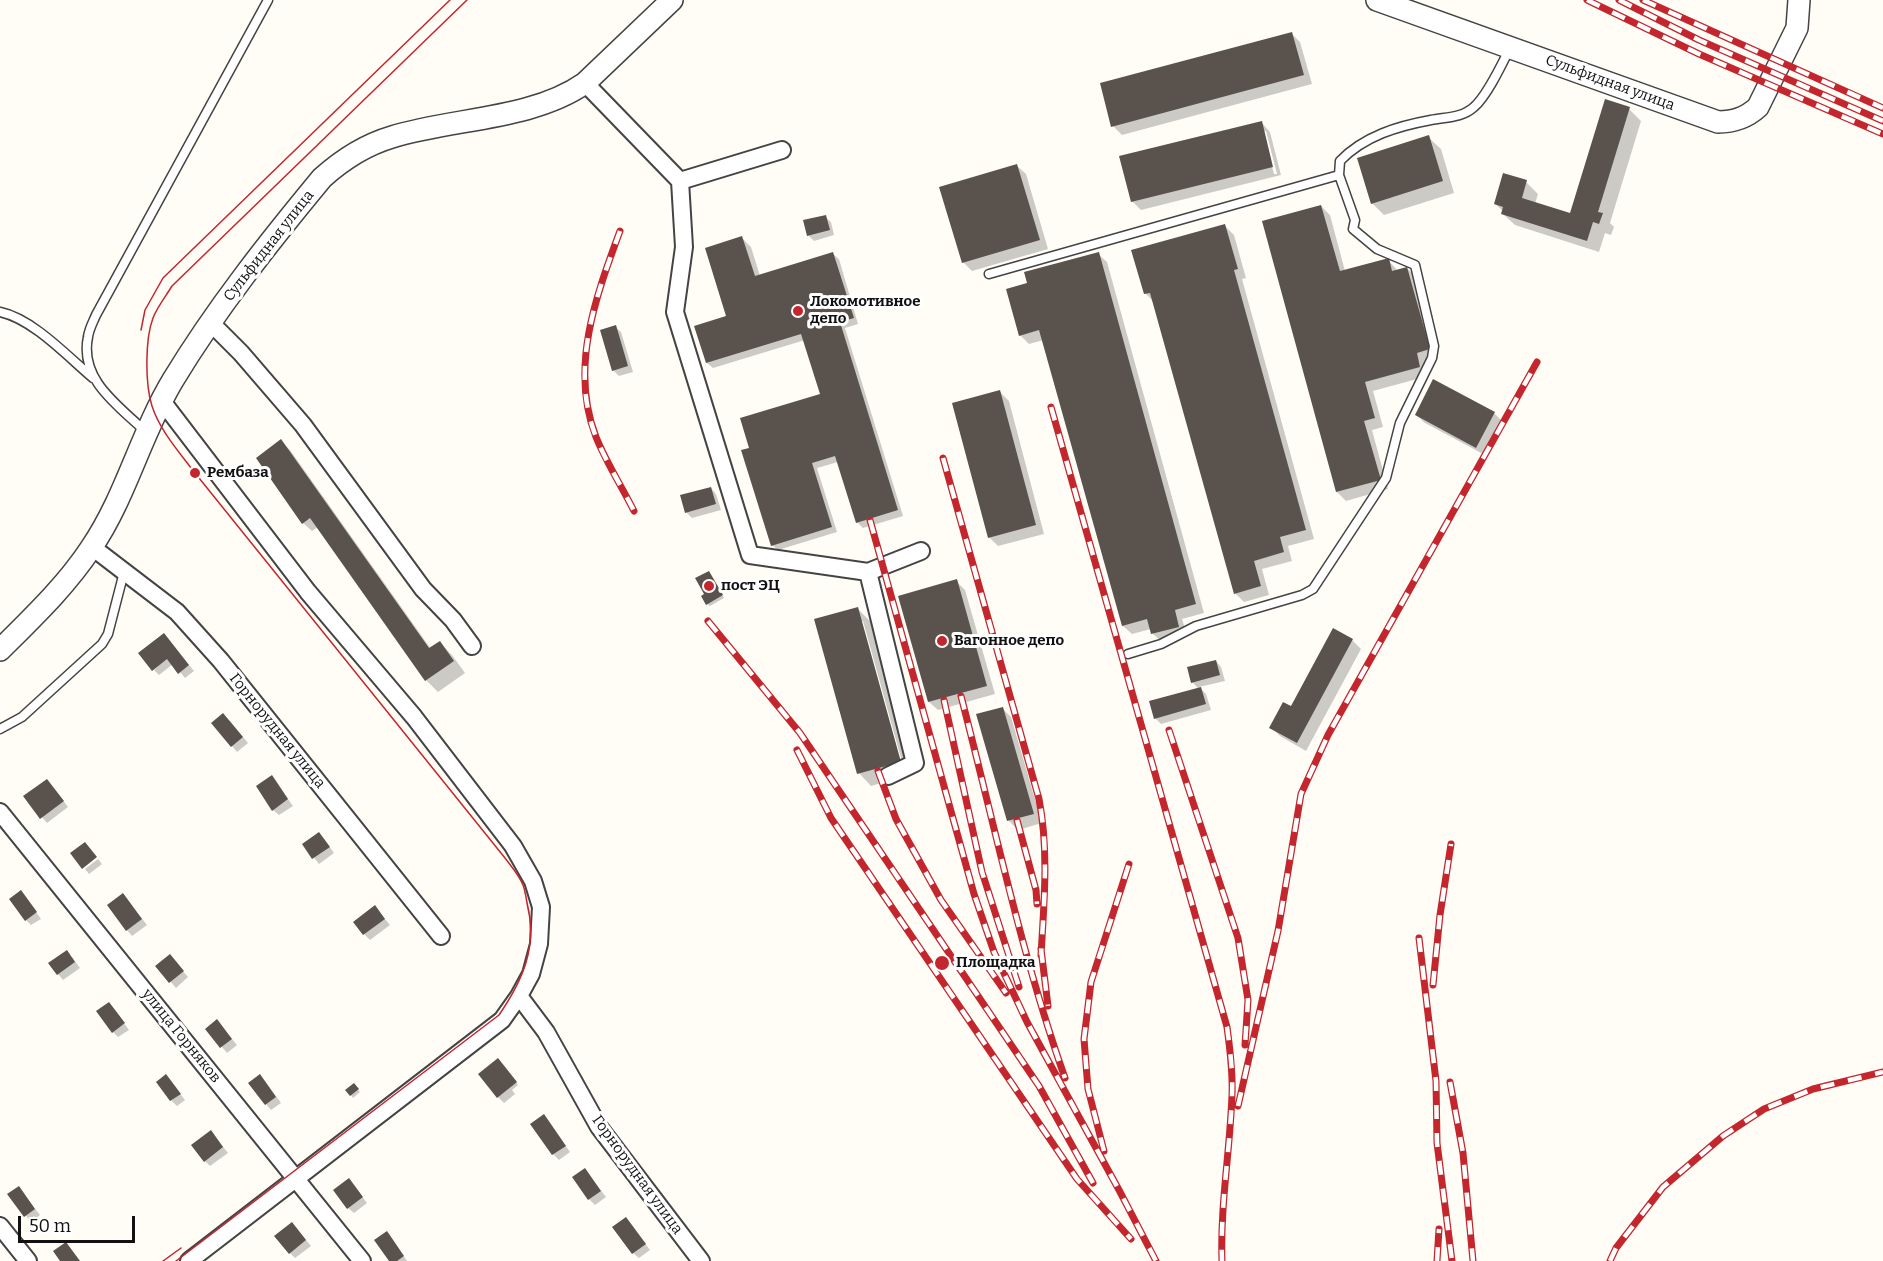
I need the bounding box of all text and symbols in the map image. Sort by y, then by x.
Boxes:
street label: Сульфидная улица [1543,51,1677,115]
street label: Сульфидная улица [220,187,318,305]
place label: Локомотивное депо [810,293,920,328]
marker: Локомотивное депо [791,304,805,318]
place label: Рембаза [207,464,269,482]
marker: Рембаза [188,466,202,480]
place label: пост ЭЦ [721,577,780,595]
marker: пост ЭЦ [702,579,716,593]
place label: Вагонное депо [954,632,1064,650]
marker: Вагонное депо [935,634,949,648]
street label: Горнорудная улица [225,670,329,792]
marker: Площадка [933,954,951,972]
place label: Площадка [956,954,1035,972]
street label: улица Горняков [138,985,224,1087]
street label: Горнорудная улица [588,1112,686,1238]
scale bar [21,1204,138,1242]
text: 50 m [29,1215,71,1237]

